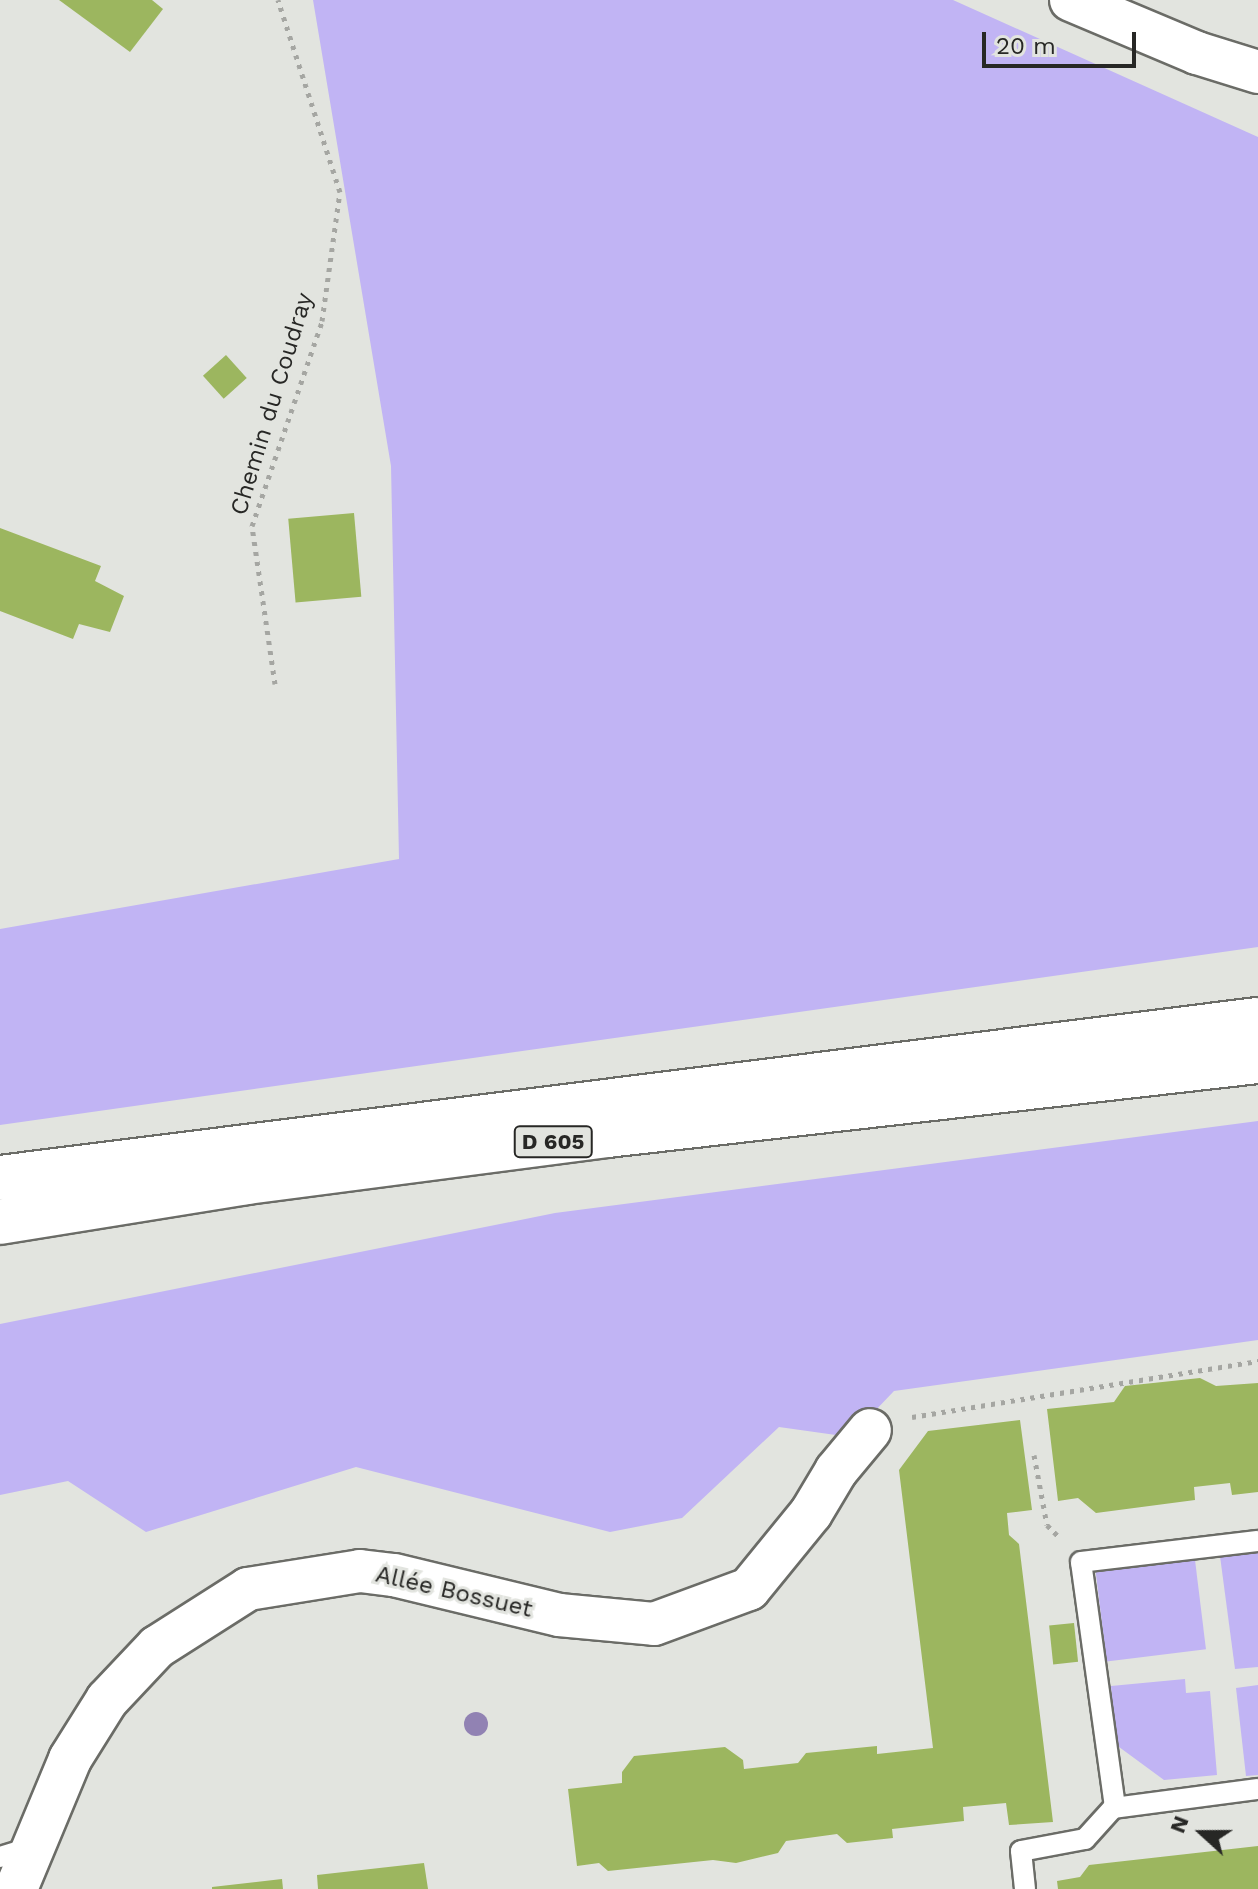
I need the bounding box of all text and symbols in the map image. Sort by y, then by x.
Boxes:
scale bar [986,16,1140,66]
text: 20 m [996,32,1056,60]
street label: Chemin du Coudray [224,289,320,519]
road number: D 605 [513,1124,593,1160]
street label: Allée Bossuet [373,1560,535,1624]
north arrow [1162,1793,1242,1873]
text: N [1165,1812,1194,1836]

